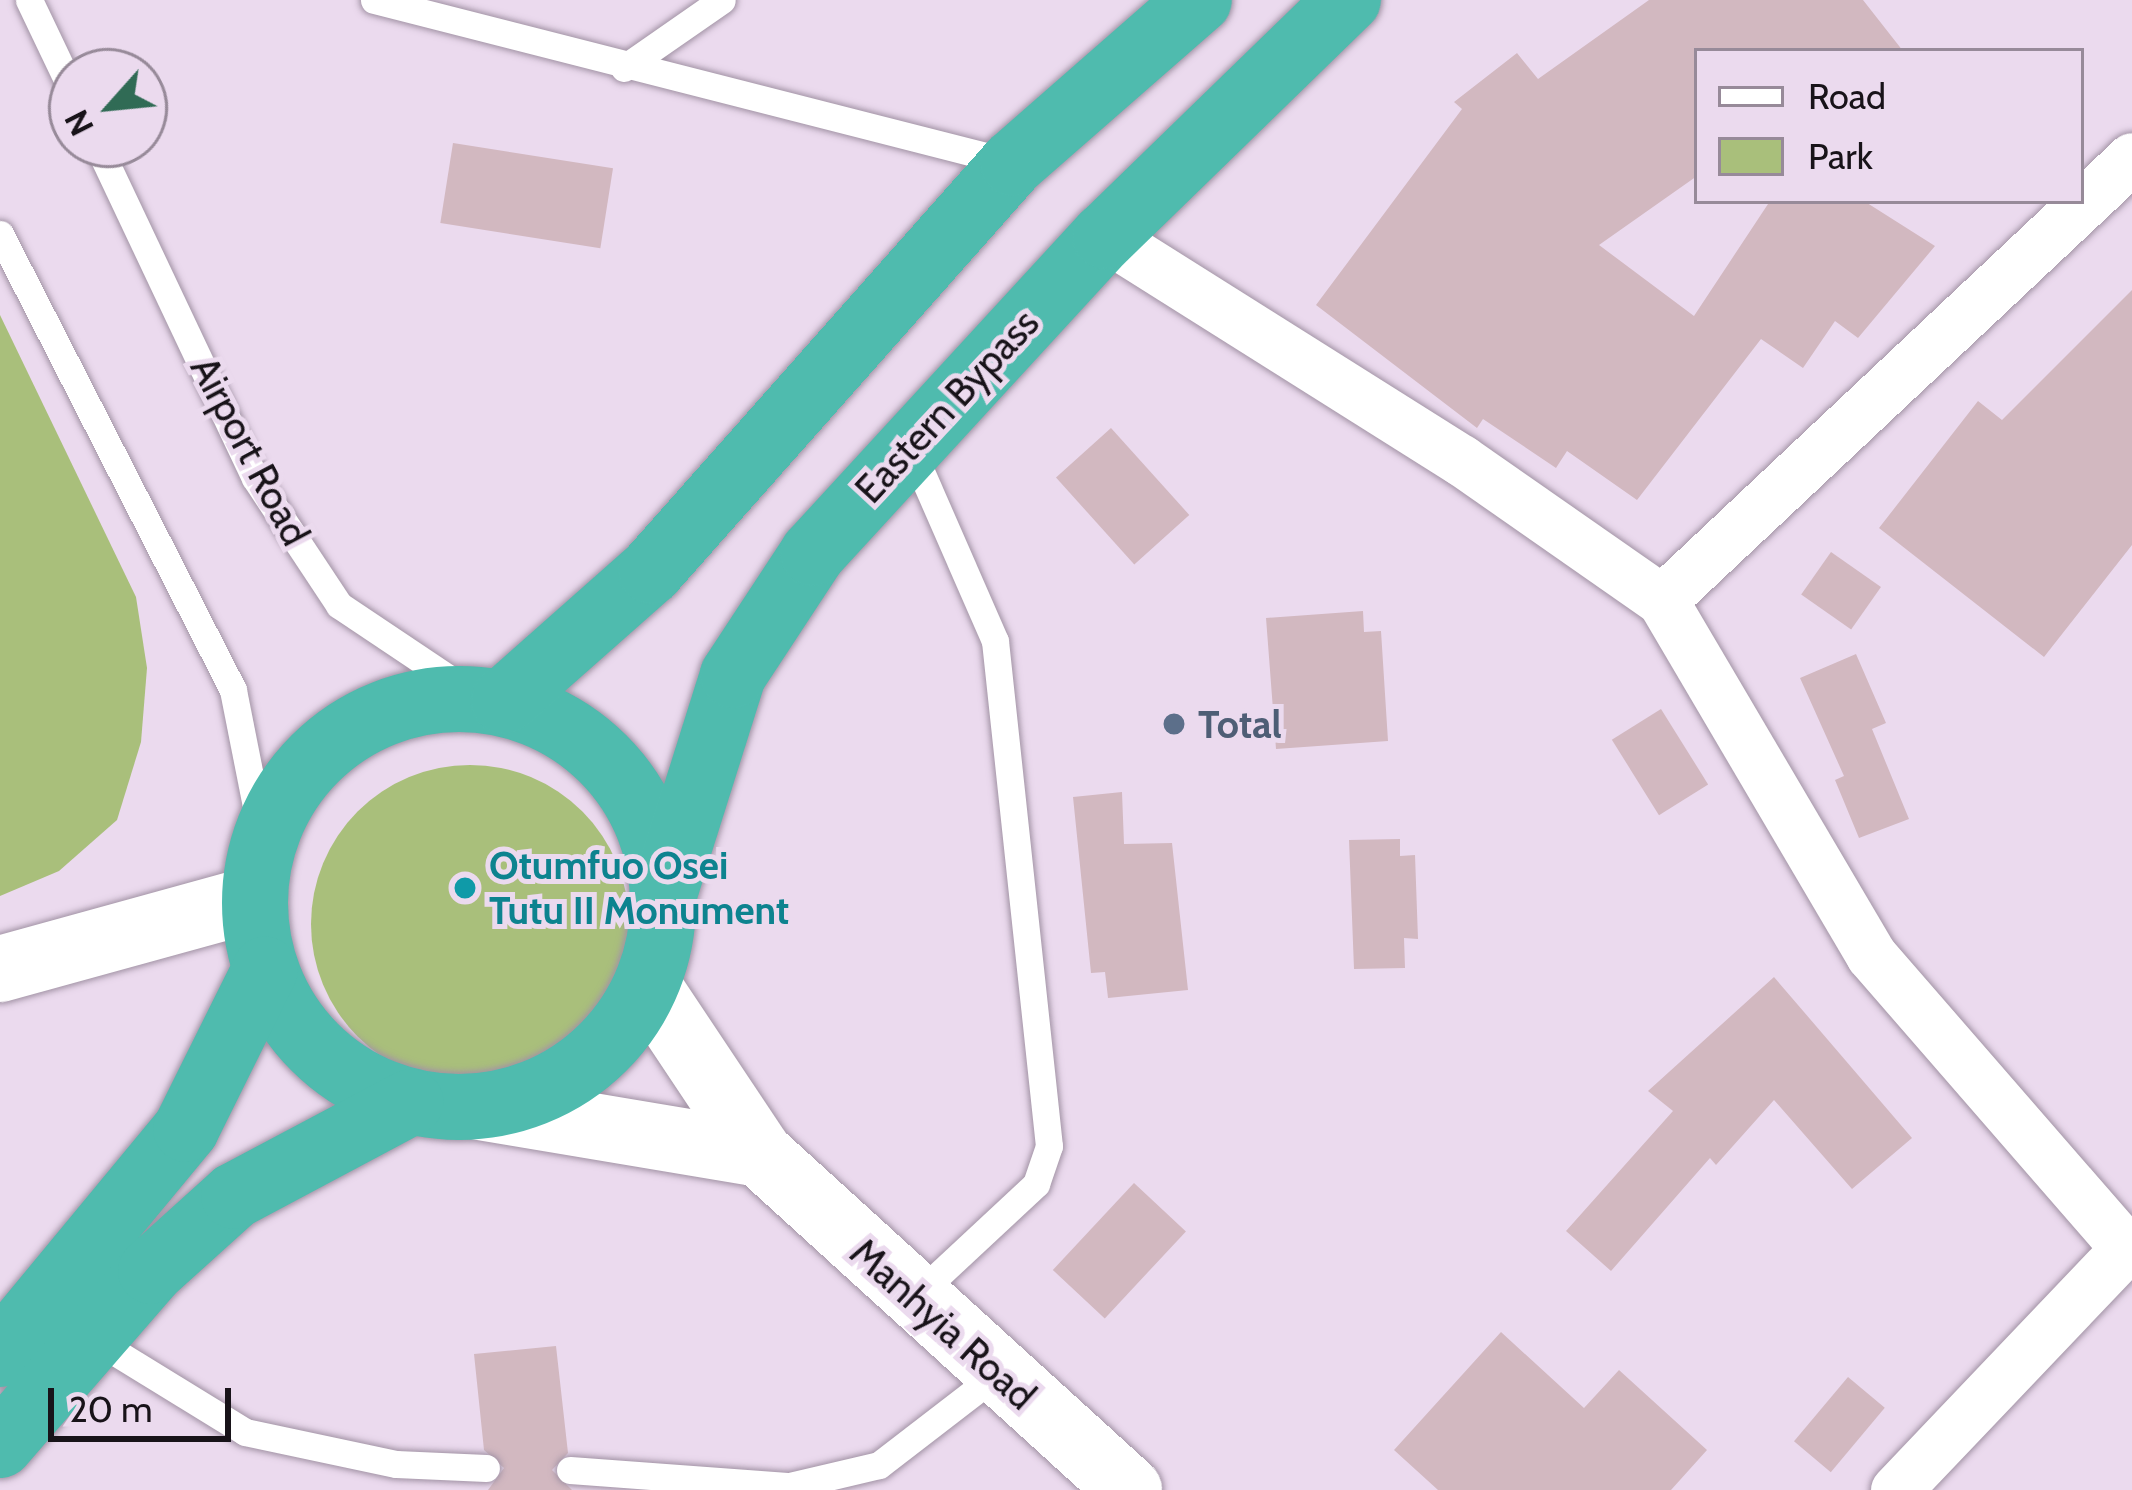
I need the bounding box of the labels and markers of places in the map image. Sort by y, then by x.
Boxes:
place label: Total [1198,701,1282,747]
marker: Total [1161,711,1187,737]
place label: Otumfuo Osei Tutu II Monument [489,843,789,934]
marker: Otumfuo Osei Tutu II Monument [452,875,478,901]

